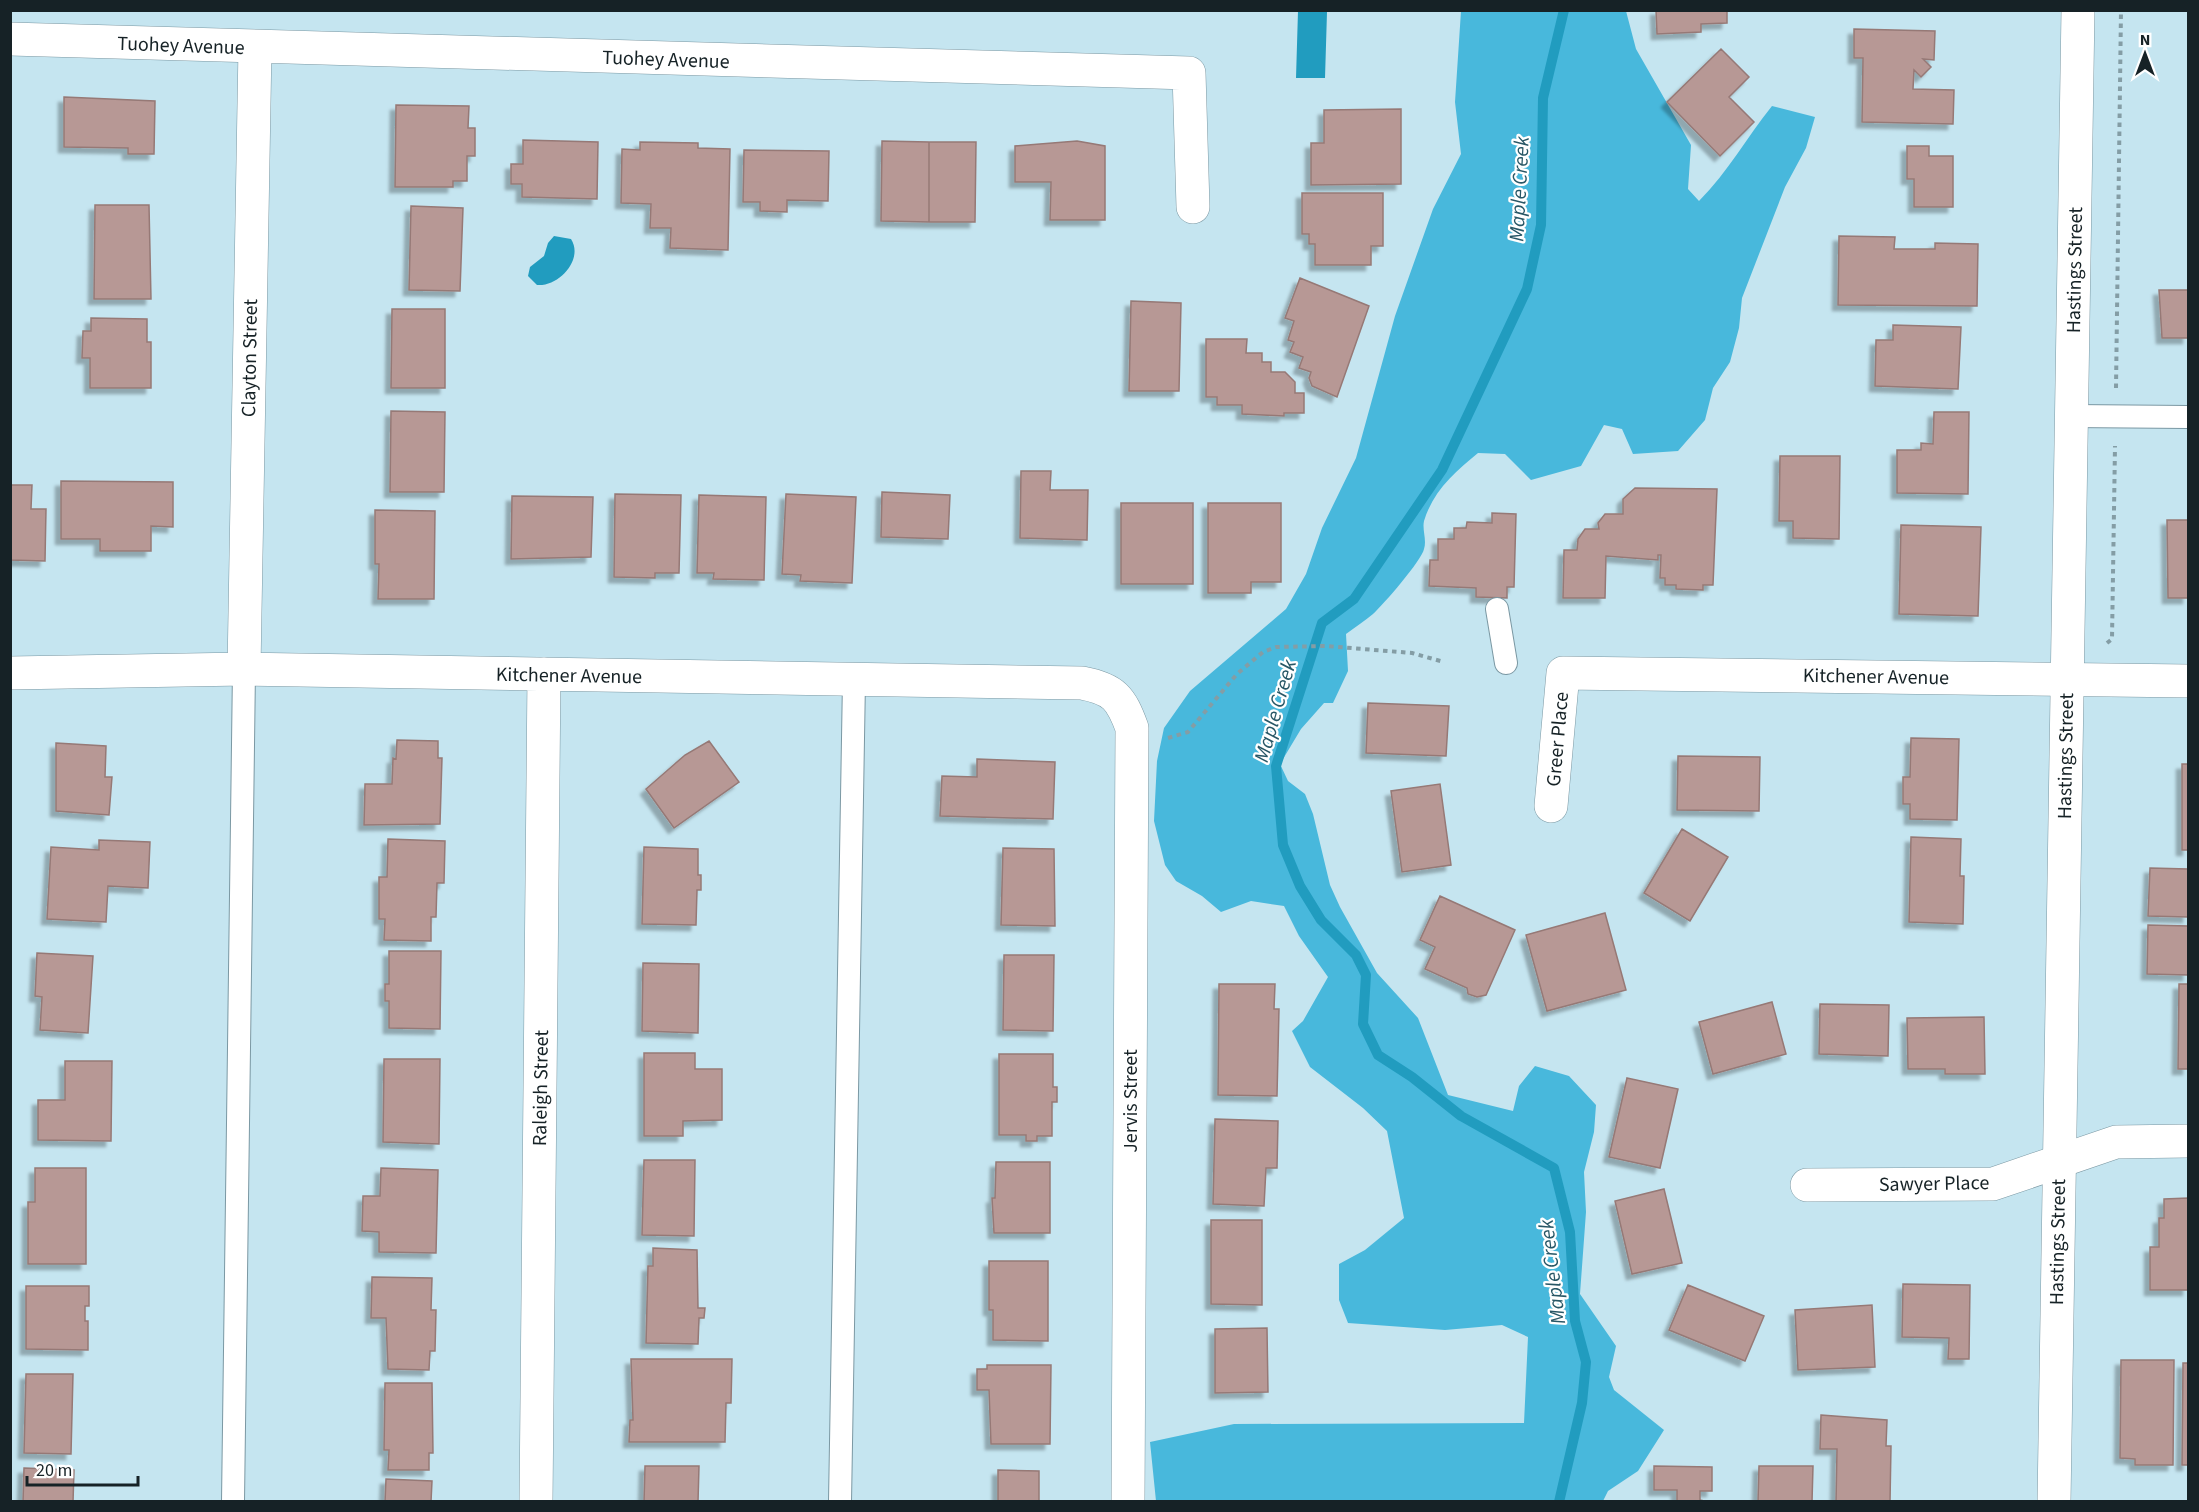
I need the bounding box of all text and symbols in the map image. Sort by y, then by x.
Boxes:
north arrow [2115,24,2175,84]
text: N [2140,29,2150,51]
street label: Tuohey Avenue [117,30,245,62]
street label: Tuohey Avenue [602,44,730,76]
water label: Maple Creek [1501,135,1537,242]
street label: Hastings Street [2060,206,2090,333]
street label: Clayton Street [235,298,265,417]
water label: Maple Creek [1246,655,1304,766]
street label: Kitchener Avenue [496,661,642,691]
street label: Kitchener Avenue [1803,662,1949,692]
street label: Greer Place [1540,690,1576,788]
street label: Hastings Street [2051,692,2081,819]
street label: Raleigh Street [526,1029,556,1146]
street label: Jervis Street [1117,1049,1145,1153]
street label: Sawyer Place [1879,1169,1990,1199]
street label: Hastings Street [2043,1178,2073,1305]
water label: Maple Creek [1531,1217,1573,1326]
scale bar [27,1449,138,1487]
text: 20 m [36,1458,72,1483]

